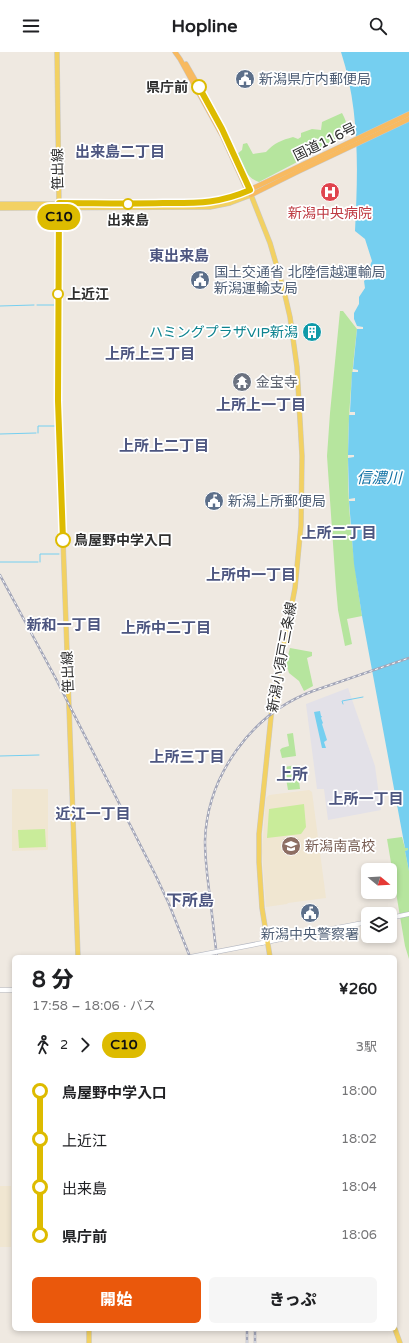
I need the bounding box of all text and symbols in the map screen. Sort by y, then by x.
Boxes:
icon: menu [20,15,42,37]
text: Hopline [172,15,237,37]
icon: search [367,15,389,37]
public building icon: 新潟県庁内郵便局 [234,68,256,90]
place label: 新潟県庁内郵便局 [259,71,371,88]
place label: 県庁前 [146,79,188,96]
marker: 県庁前 [191,79,207,95]
street label: 国道116号 [291,119,359,165]
district label: 出来島二丁目 [75,143,165,161]
street label: 笹出線 [49,148,67,190]
hospital icon: 新潟中央病院 [319,181,341,203]
marker: 出来島 [122,198,134,210]
line badge: C10 [36,204,82,230]
place label: 新潟中央病院 [288,205,372,222]
text: C10 [45,208,73,225]
place label: 出来島 [107,212,149,229]
district label: 東出来島 [149,247,209,265]
place label: 国土交通省 北陸信越運輸局 新潟運輸支局 [214,264,386,297]
public building icon: 国土交通省 北陸信越運輸局 新潟運輸支局 [189,269,211,291]
place label: 上近江 [67,286,109,303]
marker: 上近江 [52,288,64,300]
building icon: ハミングプラザVIP新潟 [301,321,323,343]
place label: ハミングプラザVIP新潟 [149,324,298,341]
district label: 上所上三丁目 [105,345,195,363]
temple icon: 金宝寺 [231,371,253,393]
place label: 金宝寺 [256,374,298,391]
district label: 上所上一丁目 [216,396,306,414]
district label: 上所上二丁目 [119,437,209,455]
water label: 信濃川 [356,469,403,487]
public building icon: 新潟上所郵便局 [203,490,225,512]
place label: 新潟上所郵便局 [228,493,326,510]
district label: 上所二丁目 [301,524,377,542]
marker: 鳥屋野中学入口 [55,532,71,548]
place label: 鳥屋野中学入口 [74,532,172,549]
district label: 上所中一丁目 [206,566,296,584]
street label: 新潟小須戸三条線 [264,600,300,714]
district label: 新和一丁目 [26,616,102,634]
district label: 上所中二丁目 [121,619,211,637]
street label: 笹出線 [59,651,77,693]
district label: 上所三丁目 [149,748,225,766]
district label: 上所 [276,765,308,785]
district label: 上所一丁目 [328,790,404,808]
district label: 近江一丁目 [55,805,131,823]
school or university icon: 新潟南高校 [280,835,302,857]
place label: 新潟南高校 [305,838,375,855]
north arrow [361,863,397,899]
map controls [361,863,397,943]
district label: 下所島 [166,891,214,911]
public building icon: 新潟中央警察署 [299,902,321,924]
button: layers [361,907,397,943]
place label: 新潟中央警察署 [261,926,359,943]
text: 8 分 [32,967,74,993]
text: ¥260 [339,980,377,998]
text: 17:58 – 18:06 · バス [32,998,156,1014]
icon: walk [32,1034,54,1056]
icon: forward [74,1034,96,1056]
text: C10 [110,1036,138,1053]
text: 2 [60,1037,68,1053]
text: 3駅 [356,1039,377,1055]
text: 18:00 [341,1083,377,1099]
text: 鳥屋野中学入口 [62,1084,167,1102]
text: 18:02 [341,1131,377,1147]
text: 上近江 [62,1132,107,1150]
text: 18:04 [341,1179,377,1195]
text: 出来島 [62,1180,107,1198]
text: 18:06 [341,1227,377,1243]
text: 県庁前 [62,1228,107,1246]
button: 開始 [32,1277,201,1323]
button: きっぷ [209,1277,377,1323]

